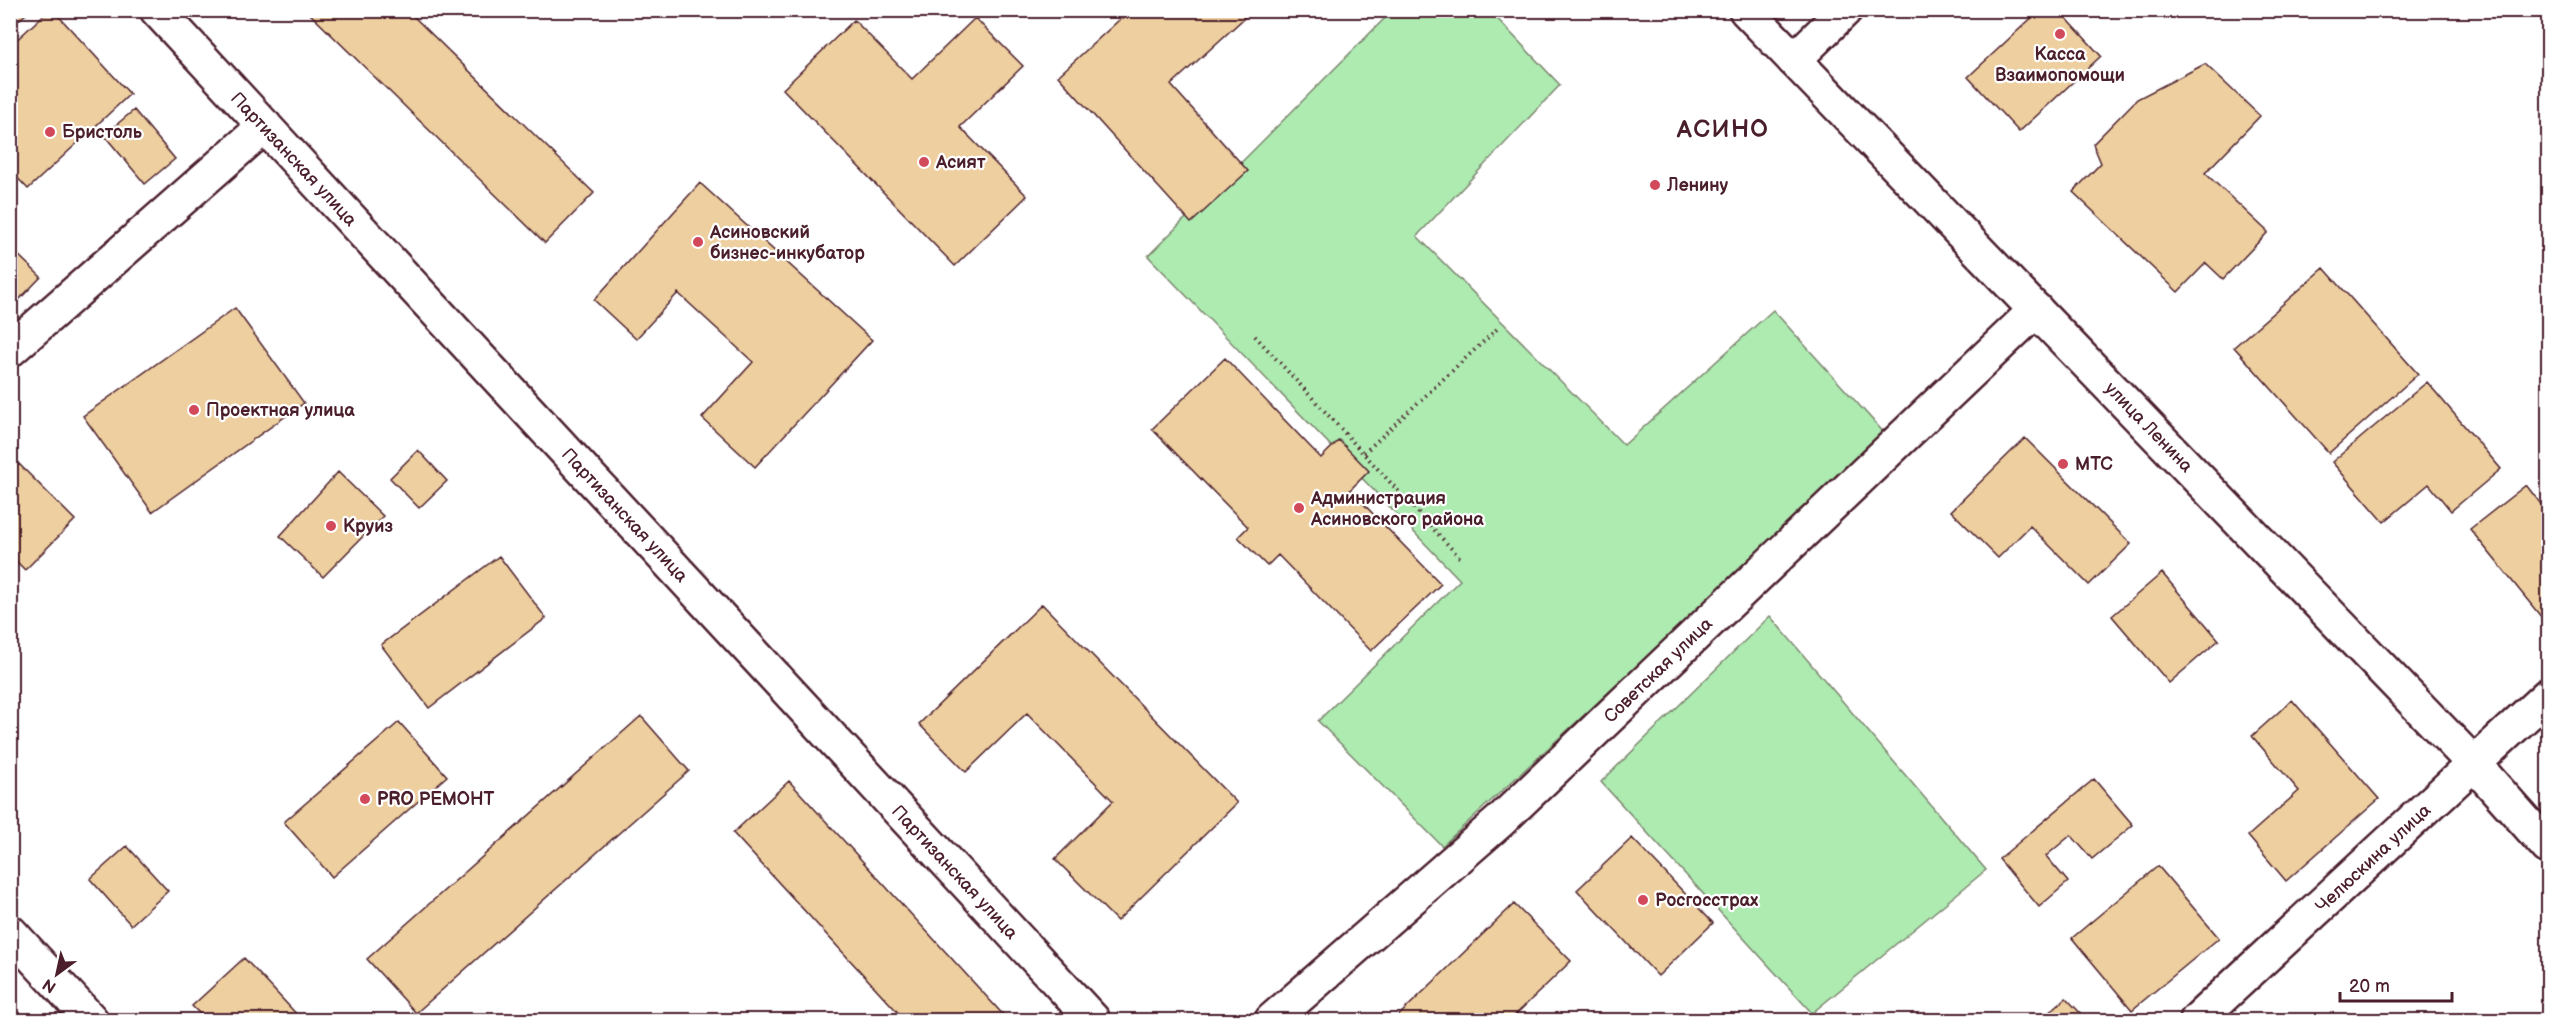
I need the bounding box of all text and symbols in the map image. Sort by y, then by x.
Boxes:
marker: Касса Взаимопомощи [2053,27,2067,41]
place label: Касса Взаимопомощи [1995,44,2125,86]
street label: Партизанская улица [226,88,361,231]
district label: АСИНО [1676,115,1769,144]
place label: Бристоль [62,122,143,143]
marker: Бристоль [43,125,57,139]
place label: Асият [935,152,986,173]
marker: Асият [917,155,931,169]
place label: Ленину [1666,175,1729,196]
marker: Ленину [1648,178,1662,192]
place label: Асиновский бизнес-инкубатор [709,222,865,264]
marker: Асиновский бизнес-инкубатор [691,235,705,249]
street label: улица Ленина [2100,378,2197,477]
place label: Проектная улица [206,400,355,421]
marker: Проектная улица [187,403,201,417]
street label: Партизанская улица [557,444,692,587]
place label: МТС [2075,454,2113,475]
marker: МТС [2056,457,2070,471]
place label: Администрация Асиновского района [1310,488,1484,530]
marker: Администрация Асиновского района [1292,501,1306,515]
place label: Круиз [343,516,393,537]
marker: Круиз [324,519,338,533]
street label: Советская улица [1600,613,1717,727]
place label: PRO РЕМОНТ [377,789,495,810]
marker: PRO РЕМОНТ [358,792,372,806]
street label: Челюскина улица [2311,799,2435,917]
street label: Партизанская улица [887,801,1022,944]
place label: Росгосстрах [1655,890,1759,911]
marker: Росгосстрах [1636,893,1650,907]
north arrow [27,944,87,1004]
scale bar [2340,965,2452,1003]
text: N [39,974,60,997]
text: 20 m [2349,976,2390,997]

